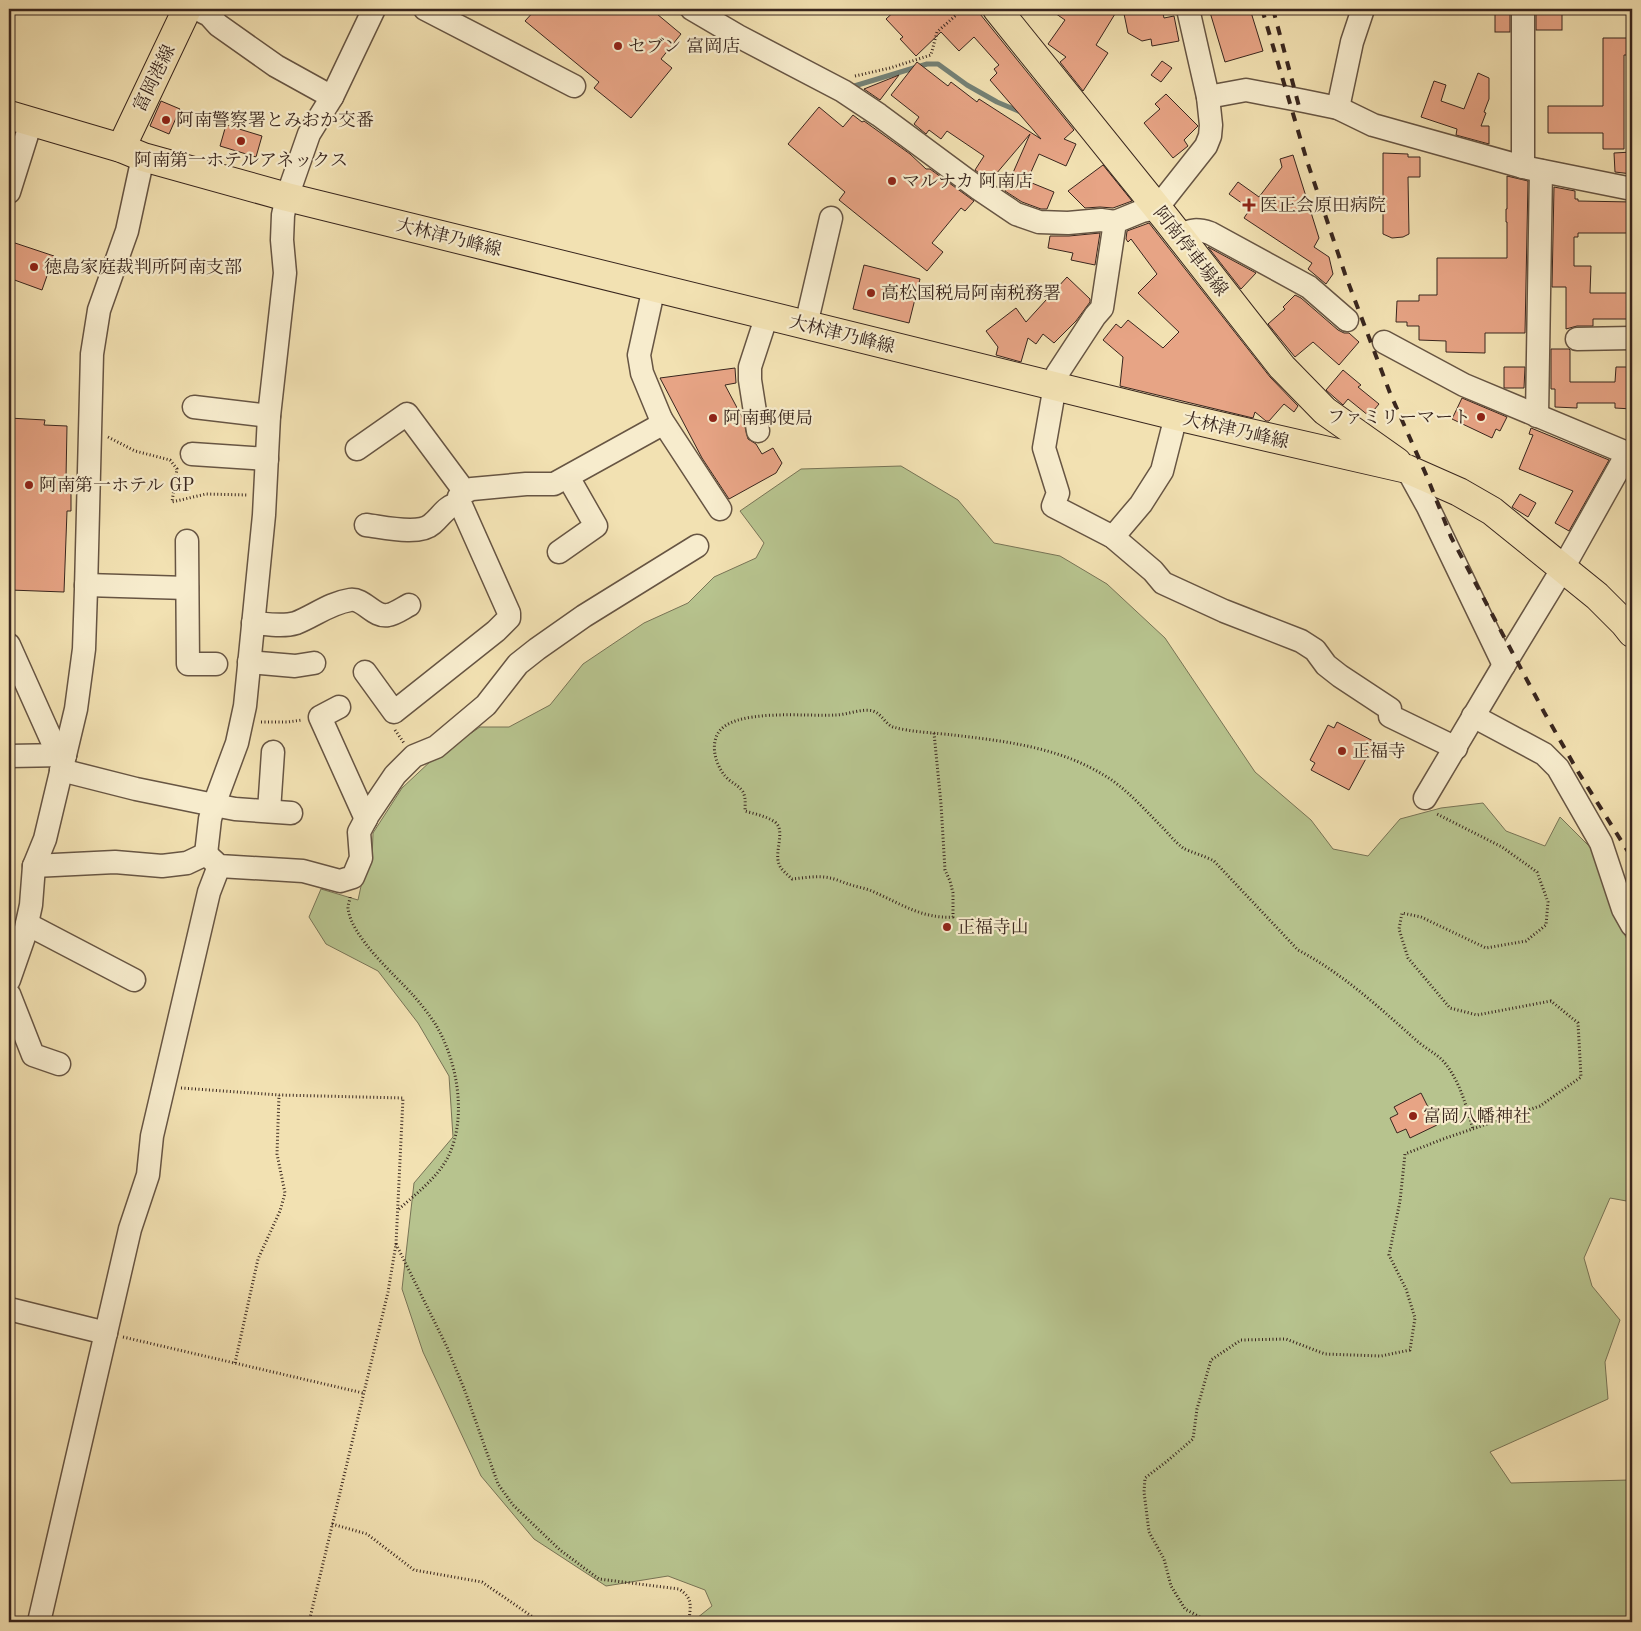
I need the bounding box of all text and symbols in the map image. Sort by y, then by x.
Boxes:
place label: セブン 富岡店 [628,36,740,56]
marker: セブン 富岡店 [612,40,624,52]
street label: 富岡港線 [129,41,179,115]
place label: 阿南警察署とみおか交番 [176,110,374,130]
marker: 阿南警察署とみおか交番 [160,114,172,126]
marker: 阿南第一ホテルアネックス [235,135,247,147]
place label: 阿南第一ホテルアネックス [134,150,348,170]
place label: マルナカ 阿南店 [902,171,1033,191]
marker: マルナカ 阿南店 [886,175,898,187]
place label: 医正会原田病院 [1260,195,1386,215]
marker: 医正会原田病院 [1242,198,1256,212]
street label: 阿南停車場線 [1150,202,1232,300]
street label: 大林津乃峰線 [394,214,504,260]
place label: 徳島家庭裁判所阿南支部 [44,257,242,277]
marker: 徳島家庭裁判所阿南支部 [28,261,40,273]
place label: 高松国税局阿南税務署 [881,283,1061,303]
marker: 高松国税局阿南税務署 [865,287,877,299]
street label: 大林津乃峰線 [787,311,897,357]
place label: 阿南郵便局 [723,408,813,428]
street label: 大林津乃峰線 [1181,408,1291,452]
place label: ファミリーマート [1327,409,1471,427]
marker: ファミリーマート [1475,411,1487,423]
marker: 阿南郵便局 [707,412,719,424]
place label: 阿南第一ホテル GP [39,475,194,495]
marker: 阿南第一ホテル GP [23,479,35,491]
place label: 正福寺 [1352,741,1406,761]
marker: 正福寺 [1336,745,1348,757]
place label: 正福寺山 [957,917,1029,937]
marker: 正福寺山 [941,921,953,933]
place label: 富岡八幡神社 [1423,1106,1531,1126]
marker: 富岡八幡神社 [1407,1110,1419,1122]

